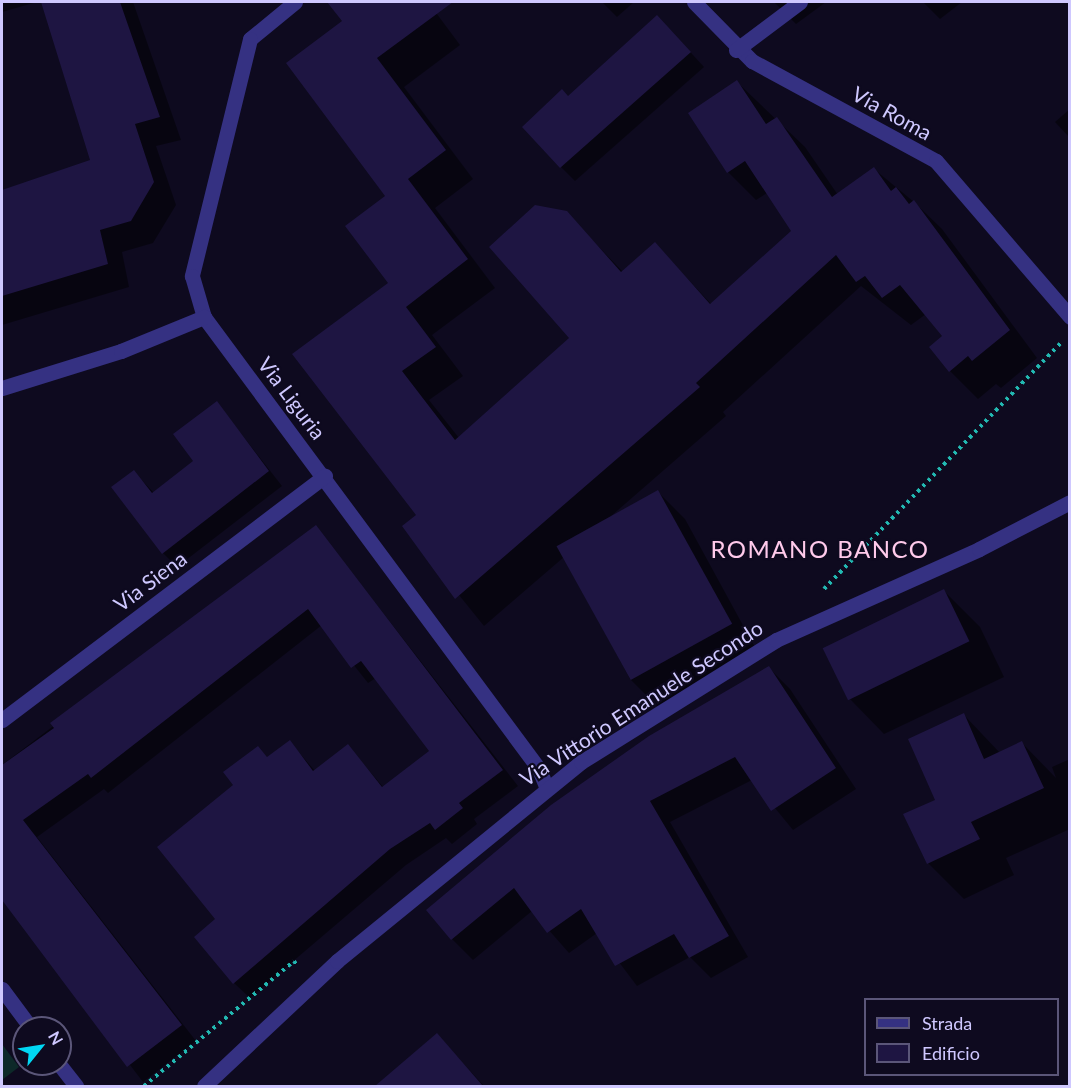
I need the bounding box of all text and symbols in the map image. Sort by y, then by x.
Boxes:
street label: Via Roma [848,81,936,145]
street label: Via Liguria [253,352,331,444]
district label: ROMANO BANCO [710,535,930,563]
street label: Via Siena [109,545,191,617]
street label: Via Vittorio Emanuele Secondo [514,615,768,791]
legend [864,998,1059,1076]
text: Strada [922,1012,972,1034]
north arrow [12,1016,72,1076]
text: N [45,1028,68,1048]
text: Edificio [922,1042,980,1064]

